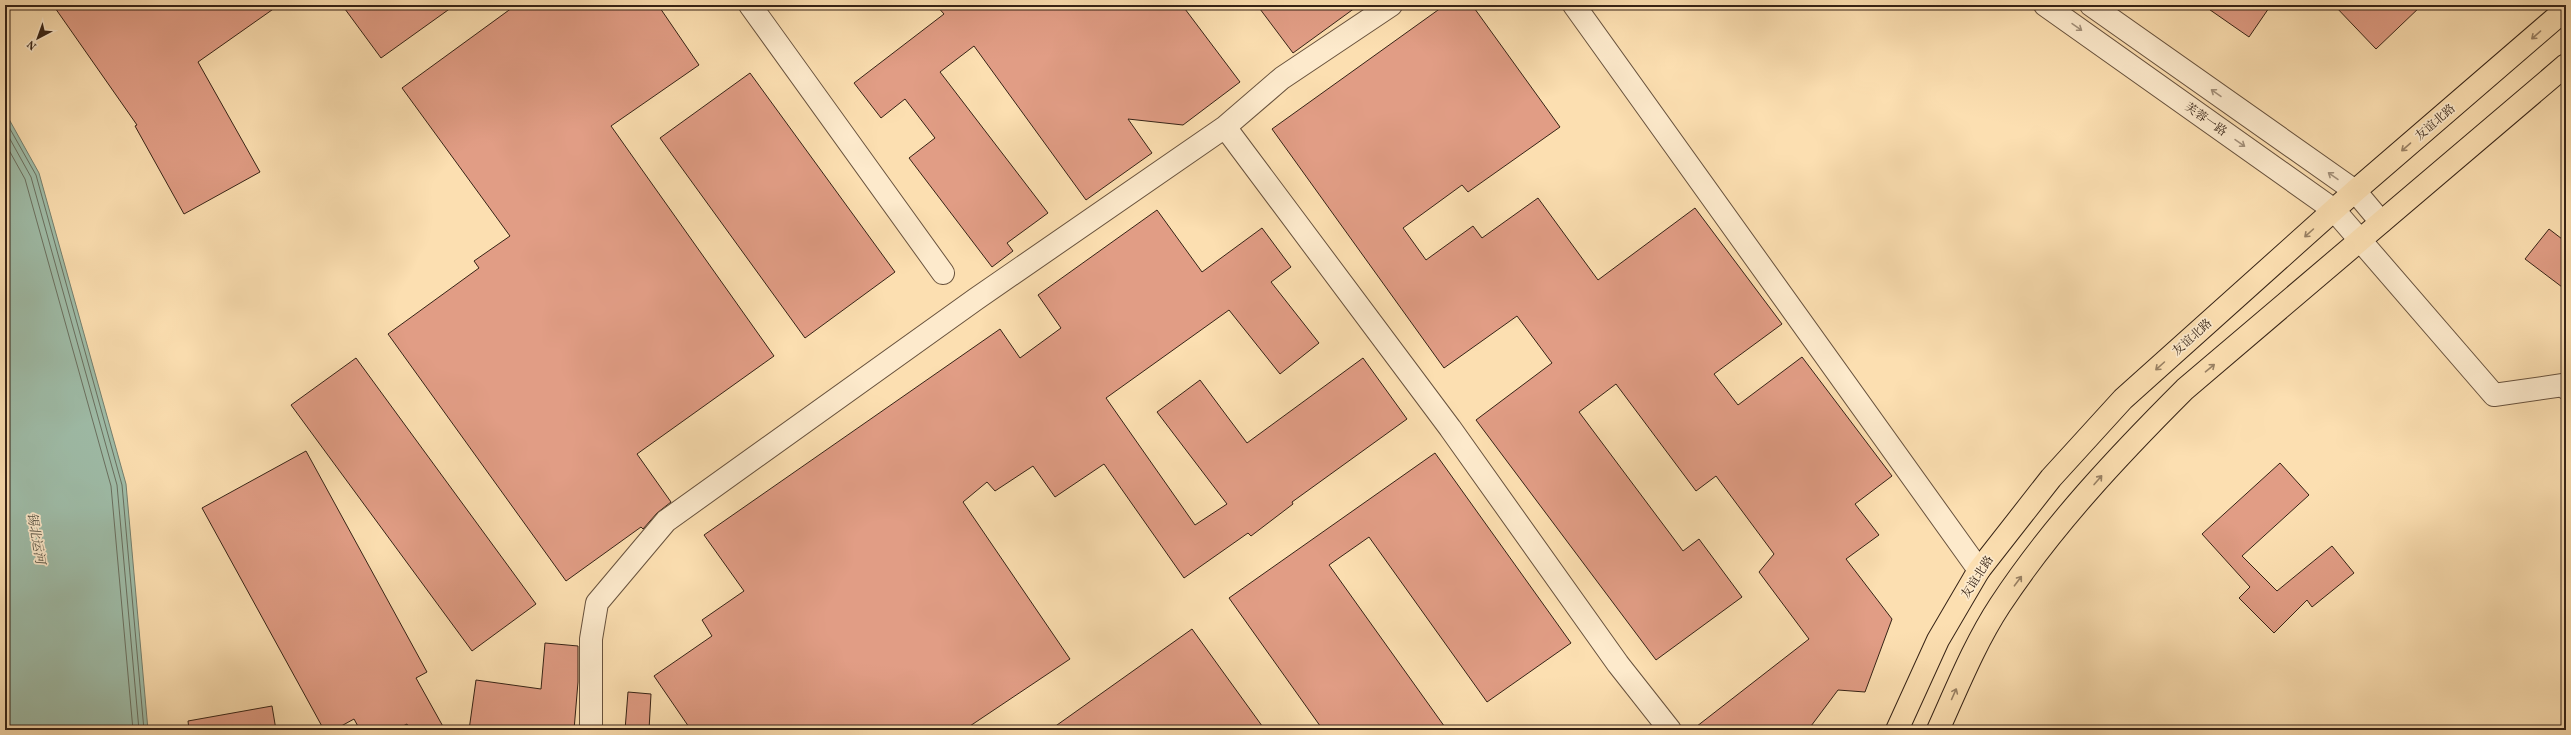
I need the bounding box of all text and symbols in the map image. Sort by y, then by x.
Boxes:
north arrow [18,18,58,58]
one-way arrow [2071,23,2082,32]
one-way arrow [2531,30,2542,39]
text: N [24,36,40,53]
one-way arrow [2210,89,2221,97]
street label: 芙蓉一路 [2181,99,2230,140]
street label: 友谊北路 [2412,101,2459,145]
one-way arrow [2234,139,2245,147]
one-way arrow [2401,143,2411,152]
one-way arrow [2328,172,2339,180]
one-way arrow [2304,228,2314,237]
street label: 友谊北路 [2169,316,2216,360]
one-way arrow [2154,362,2165,371]
one-way arrow [2204,363,2215,372]
one-way arrow [2094,474,2103,485]
water label: 锡北运河 [22,511,49,567]
street label: 友谊北路 [1958,553,1998,602]
one-way arrow [2013,576,2022,587]
one-way arrow [1951,689,1958,701]

